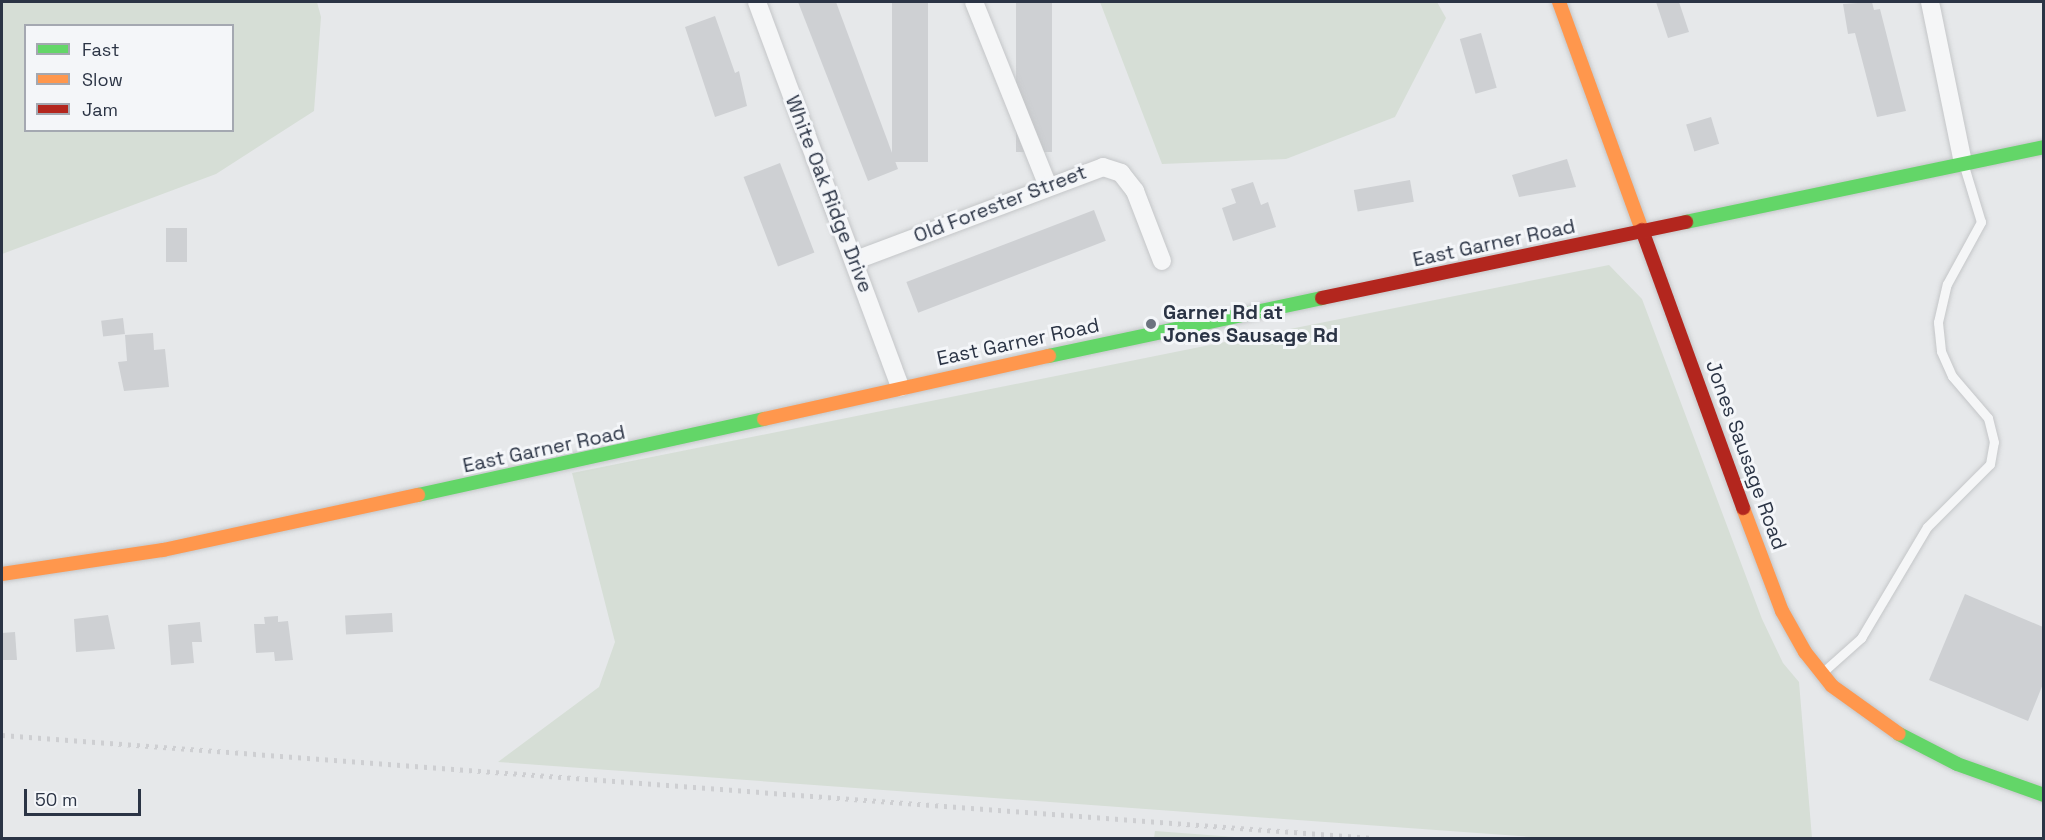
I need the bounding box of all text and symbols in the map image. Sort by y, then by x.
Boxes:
legend [24,24,234,132]
text: Fast [82,38,119,61]
text: Slow [82,68,123,91]
street label: White Oak Ridge Drive [780,92,878,296]
text: Jam [82,98,118,121]
street label: Old Forester Street [910,160,1090,248]
street label: East Garner Road [1411,214,1577,272]
place label: Garner Rd at Jones Sausage Rd [1163,300,1338,347]
street label: East Garner Road [935,313,1101,371]
marker: Garner Rd at Jones Sausage Rd [1144,317,1158,331]
street label: Jones Sausage Road [1701,357,1791,553]
street label: East Garner Road [461,420,627,478]
scale bar [27,777,144,815]
text: 50 m [35,788,77,811]

